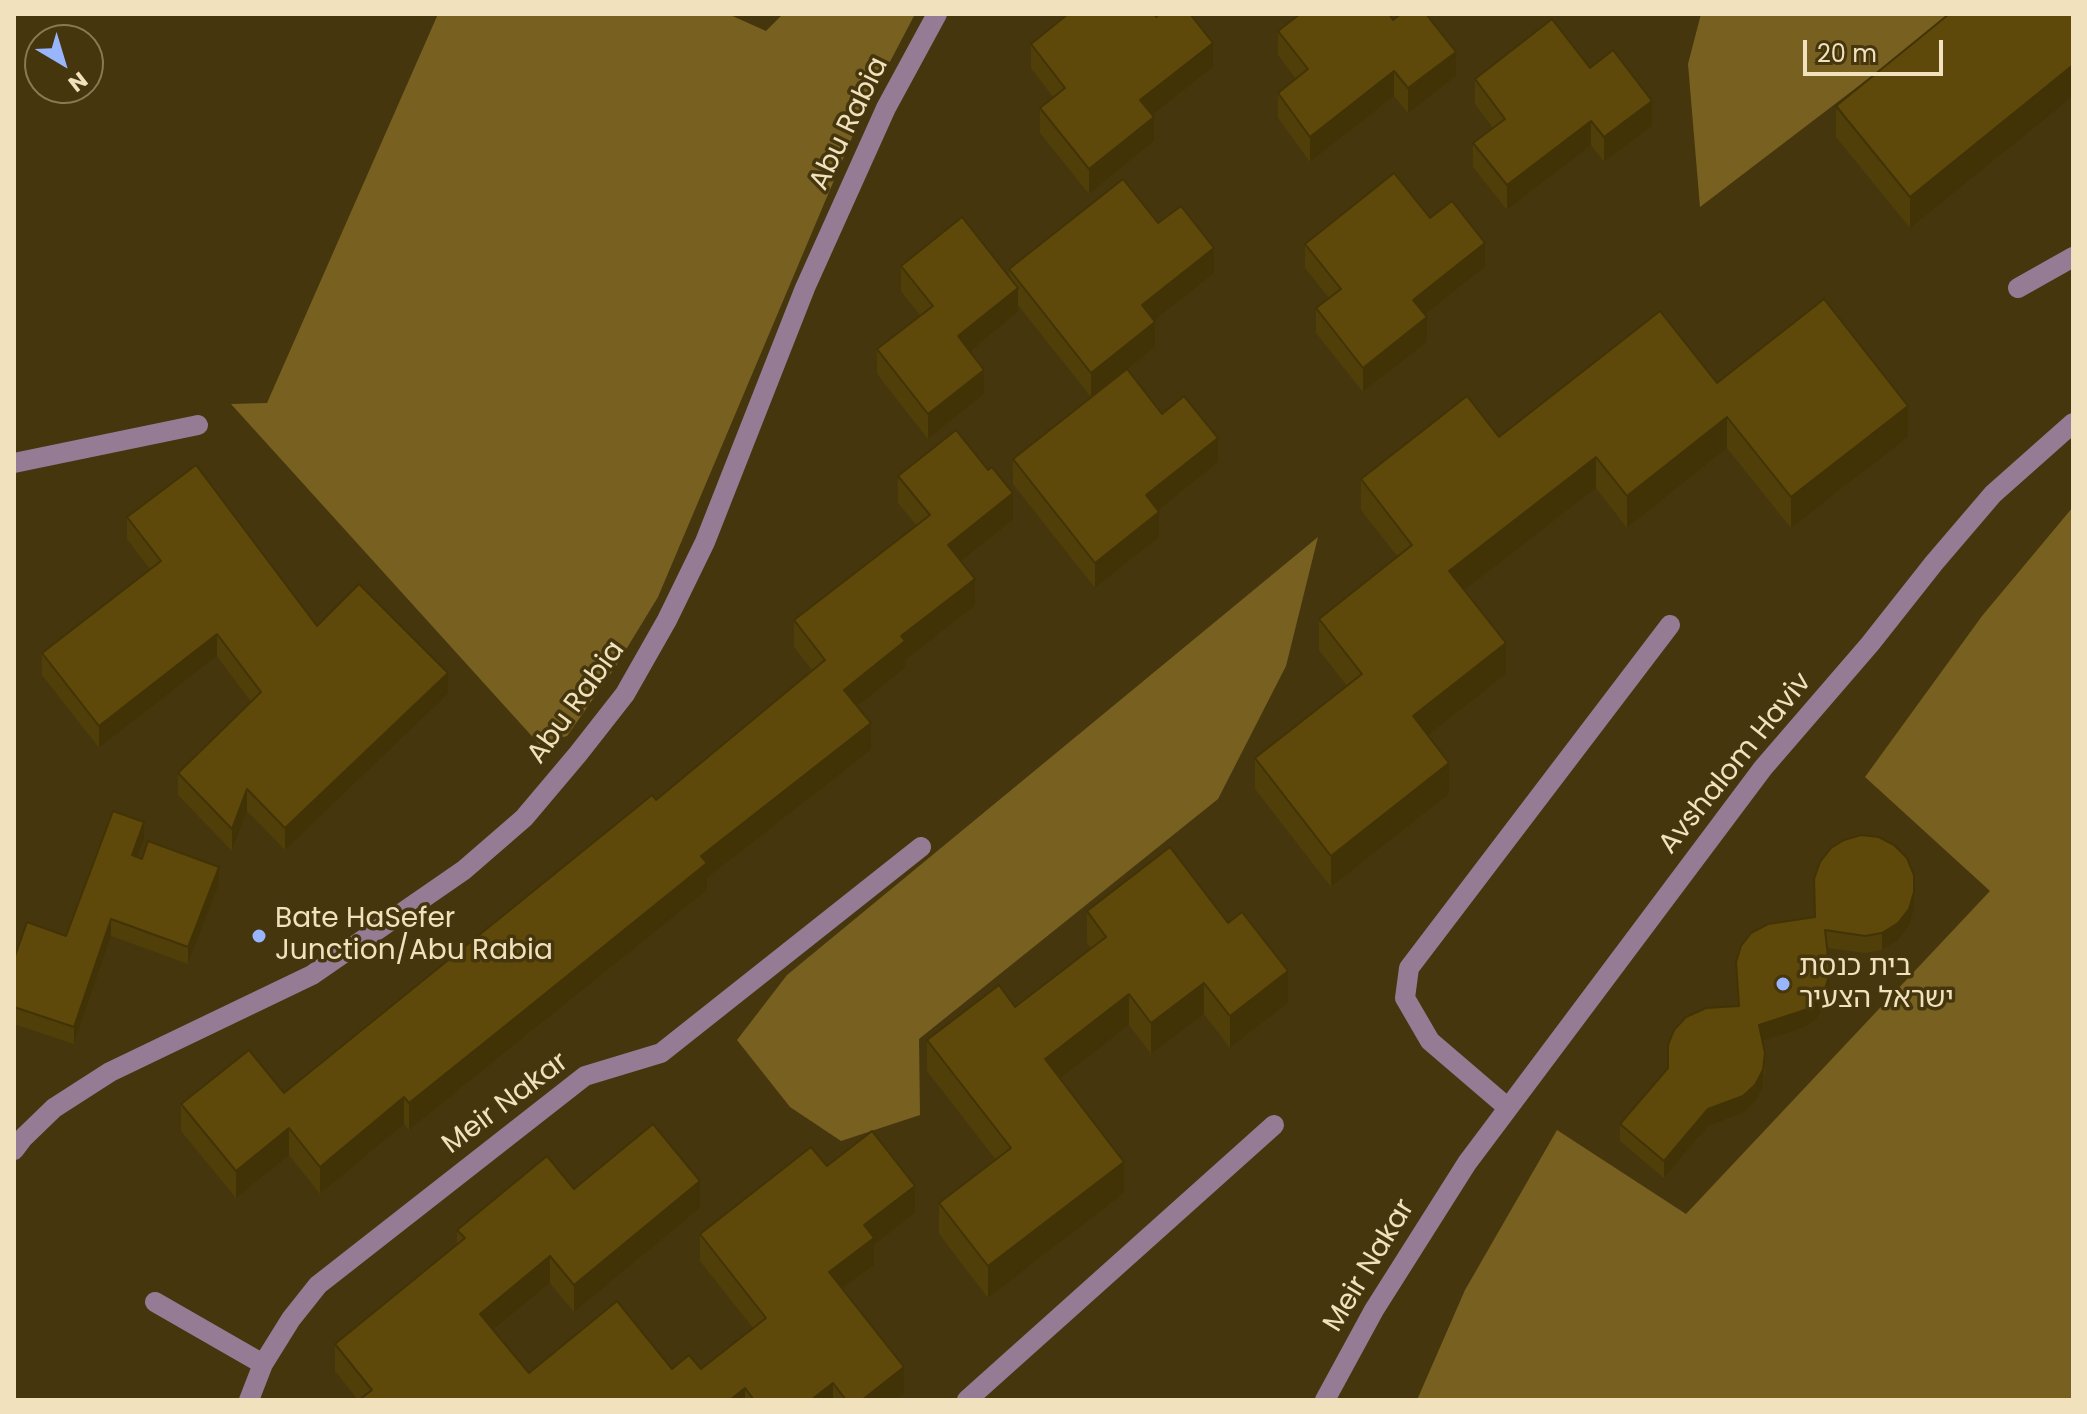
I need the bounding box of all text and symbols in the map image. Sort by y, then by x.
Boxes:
north arrow [24,24,104,104]
scale bar [1807,24,1947,74]
text: 20 m [1817,37,1877,70]
street label: Abu Rabia [803,52,897,196]
text: N [62,64,94,99]
street label: Abu Rabia [521,635,633,771]
street label: Avshalom Haviv [1653,666,1819,862]
place label: Bate HaSefer Junction/Abu Rabia [275,903,553,969]
marker: Bate HaSefer Junction/Abu Rabia [250,927,268,945]
place label: בית כנסת ישראל הצעיר [1799,951,1954,1017]
marker: בית כנסת ישראל הצעיר [1774,975,1792,993]
street label: Meir Nakar [437,1046,575,1162]
street label: Meir Nakar [1317,1194,1423,1338]

